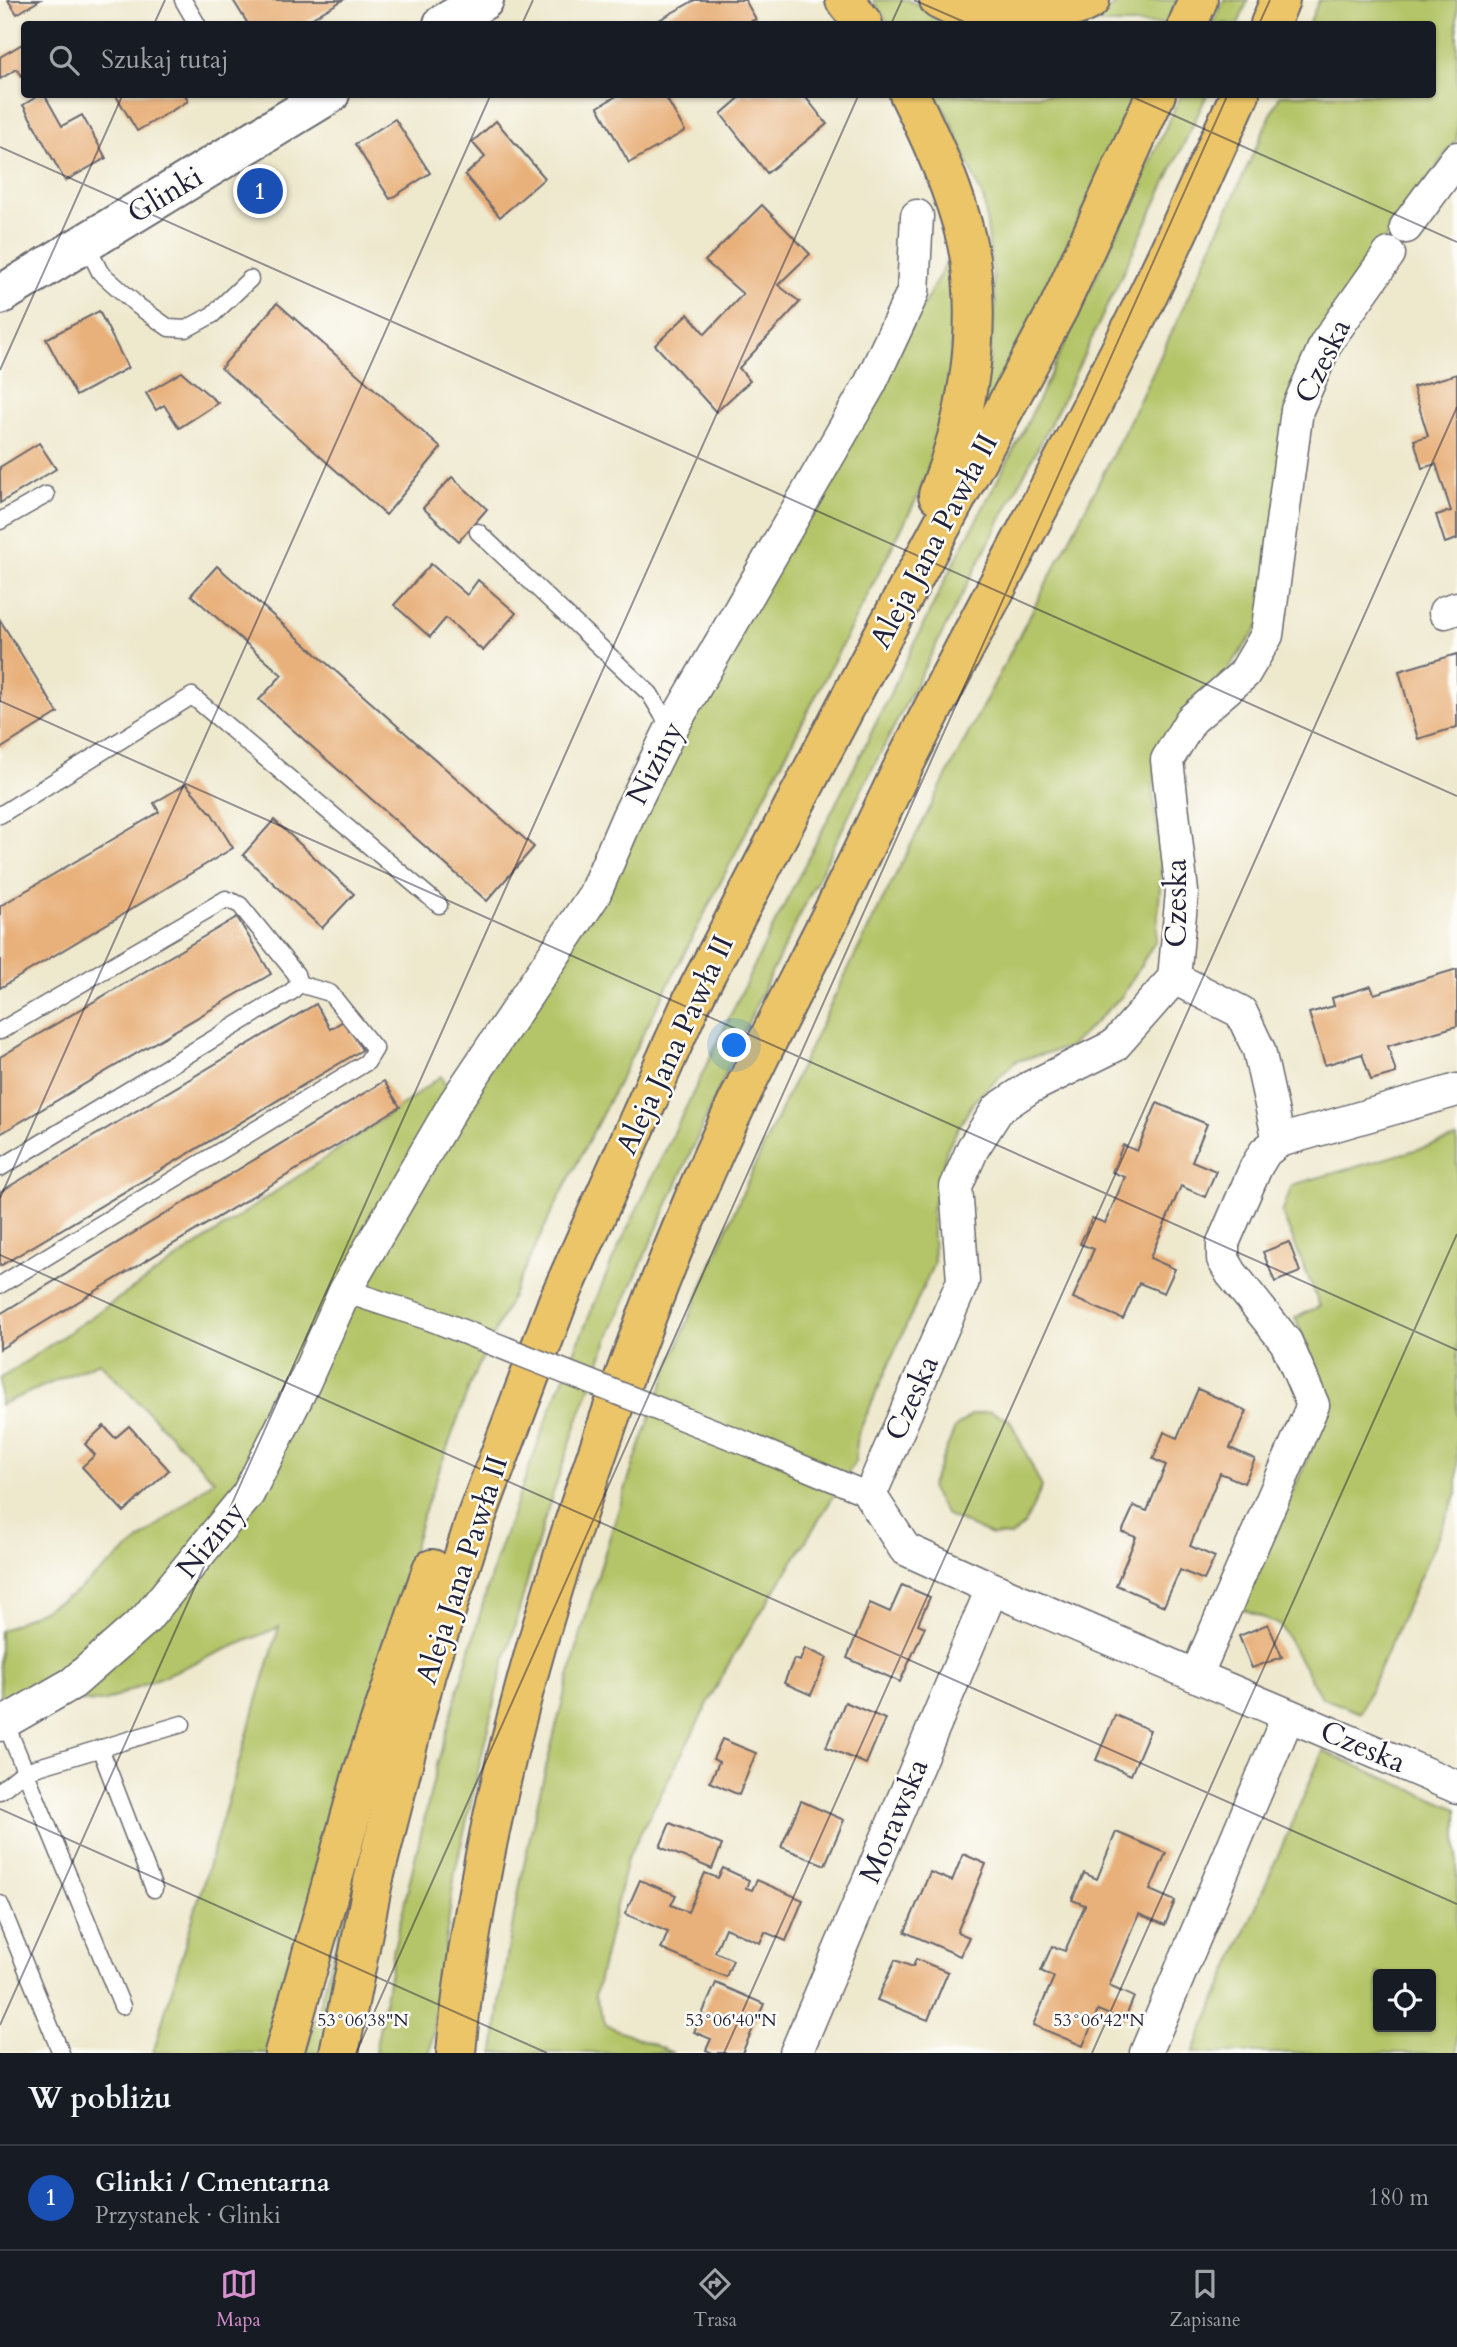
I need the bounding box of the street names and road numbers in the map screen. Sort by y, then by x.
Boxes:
street label: Glinki [120,156,210,234]
street label: Czeska [1285,312,1361,410]
street label: Aleja Jana Pawła II [860,426,1008,656]
street label: Niziny [617,714,693,812]
street label: Czeska [1156,858,1197,948]
street label: Aleja Jana Pawła II [606,929,744,1161]
street label: Czeska [875,1349,949,1447]
street label: Aleja Jana Pawła II [406,1451,518,1689]
street label: Niziny [167,1492,255,1587]
street label: Czeska [1314,1711,1412,1783]
street label: Morawska [849,1752,939,1890]

